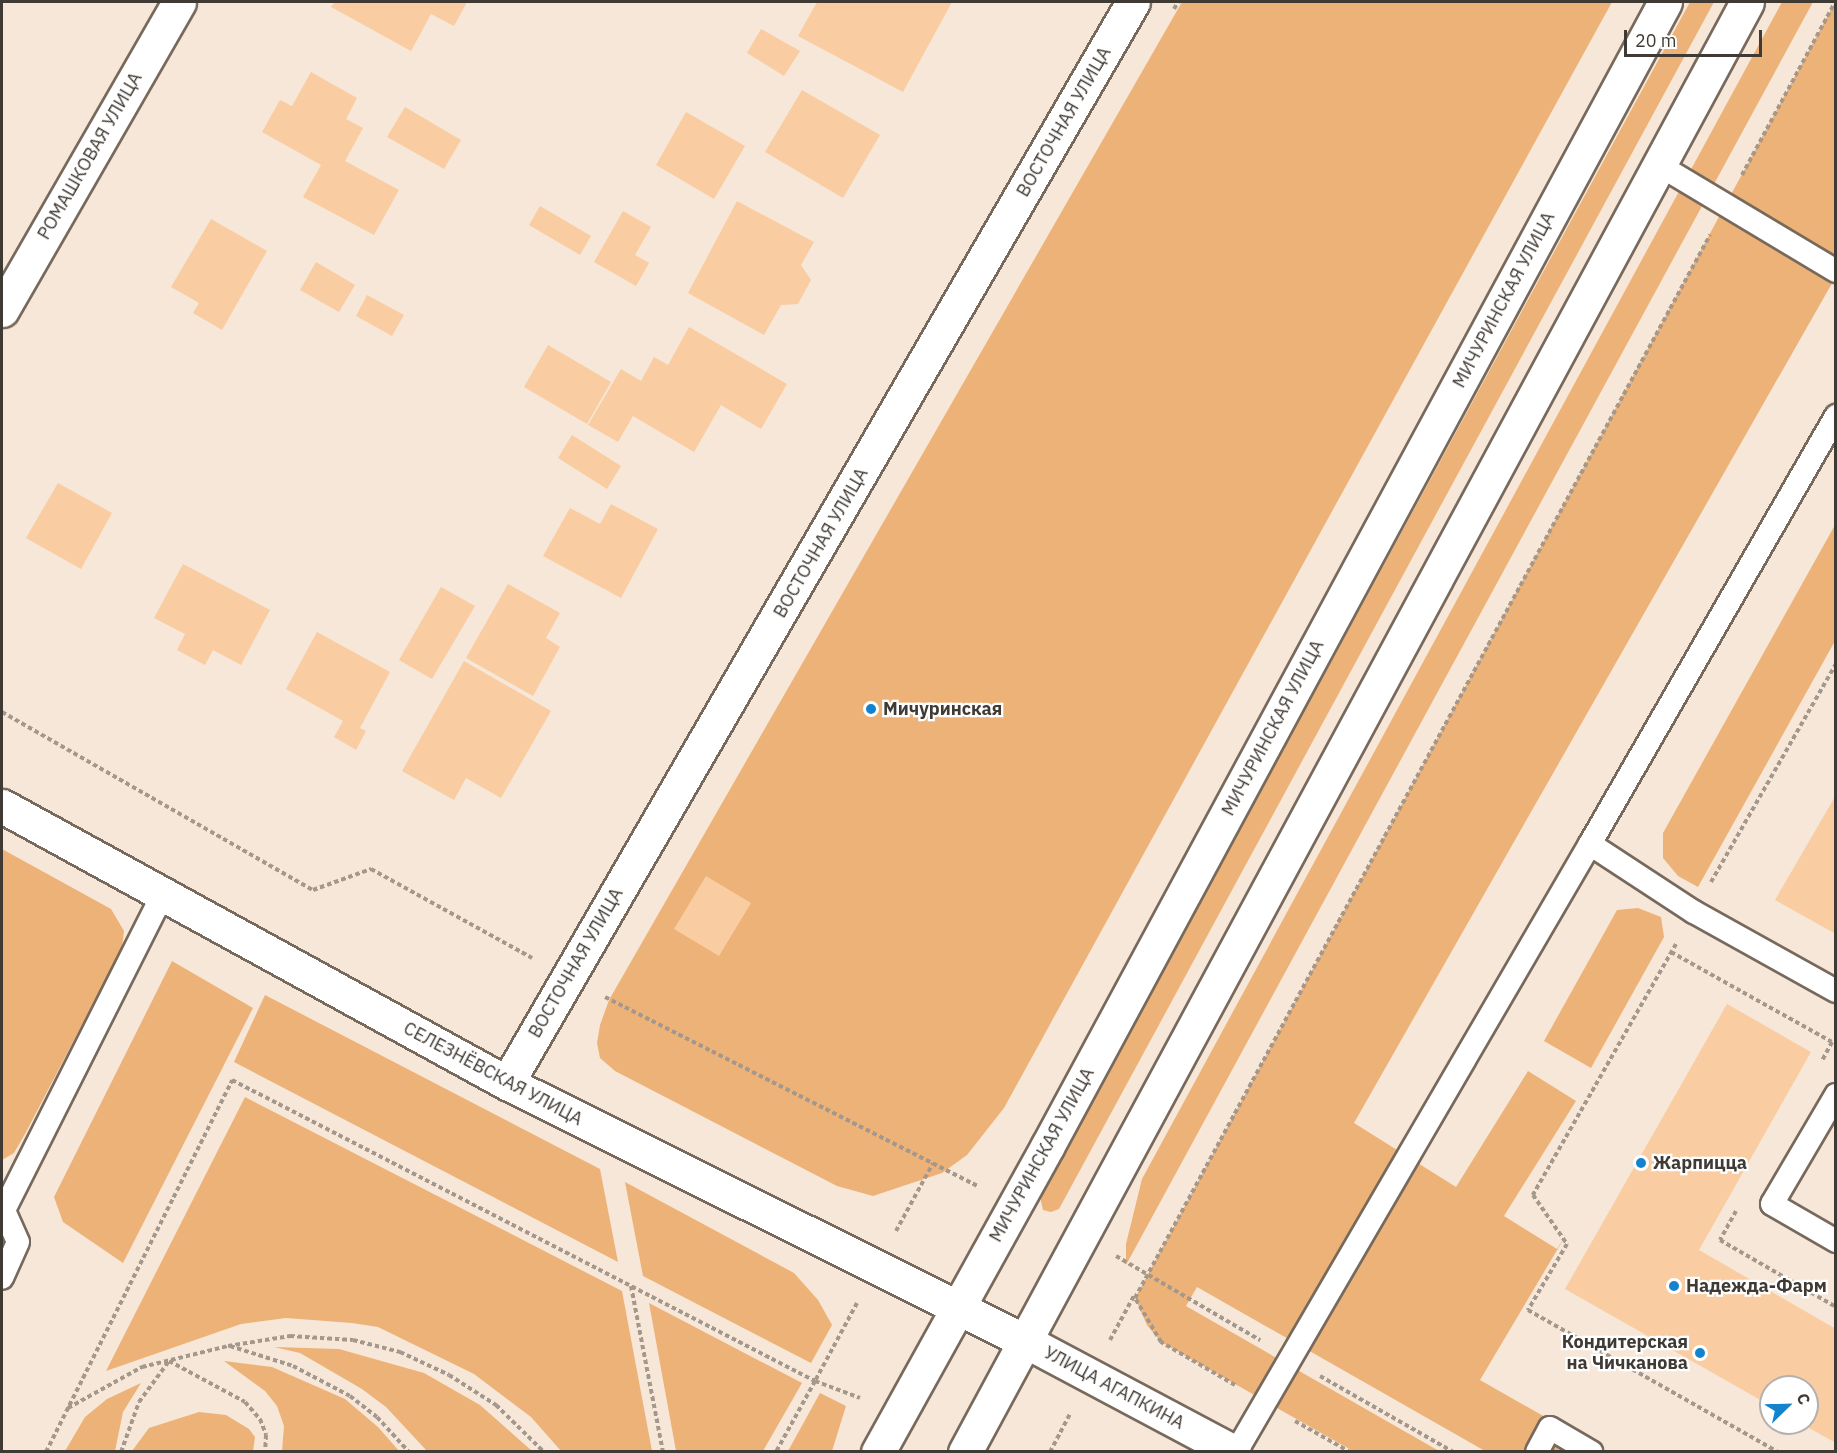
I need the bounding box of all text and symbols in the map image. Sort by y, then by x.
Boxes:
scale bar [1627,18,1765,56]
text: 20 m [1635,29,1677,52]
street label: ВОСТОЧНАЯ УЛИЦА [1012,43,1116,201]
street label: РОМАШКОВАЯ УЛИЦА [33,68,147,244]
street label: МИЧУРИНСКАЯ УЛИЦА [1448,208,1560,392]
street label: ВОСТОЧНАЯ УЛИЦА [769,464,873,622]
street label: МИЧУРИНСКАЯ УЛИЦА [1217,636,1329,820]
place label: Мичуринская [883,698,1002,720]
marker: Мичуринская [864,702,878,716]
street label: ВОСТОЧНАЯ УЛИЦА [524,884,628,1042]
street label: СЕЛЕЗНЁВСКАЯ УЛИЦА [400,1018,586,1130]
street label: МИЧУРИНСКАЯ УЛИЦА [985,1064,1099,1246]
place label: Жарпицца [1653,1152,1747,1174]
marker: Жарпицца [1634,1156,1648,1170]
place label: Надежда-Фарм [1686,1275,1827,1297]
marker: Надежда-Фарм [1667,1279,1681,1293]
place label: Кондитерская на Чичканова [1562,1332,1688,1374]
street label: УЛИЦА АГАПКИНА [1040,1342,1188,1434]
marker: Кондитерская на Чичканова [1693,1346,1707,1360]
north arrow [1759,1375,1819,1435]
text: С [1792,1390,1815,1407]

